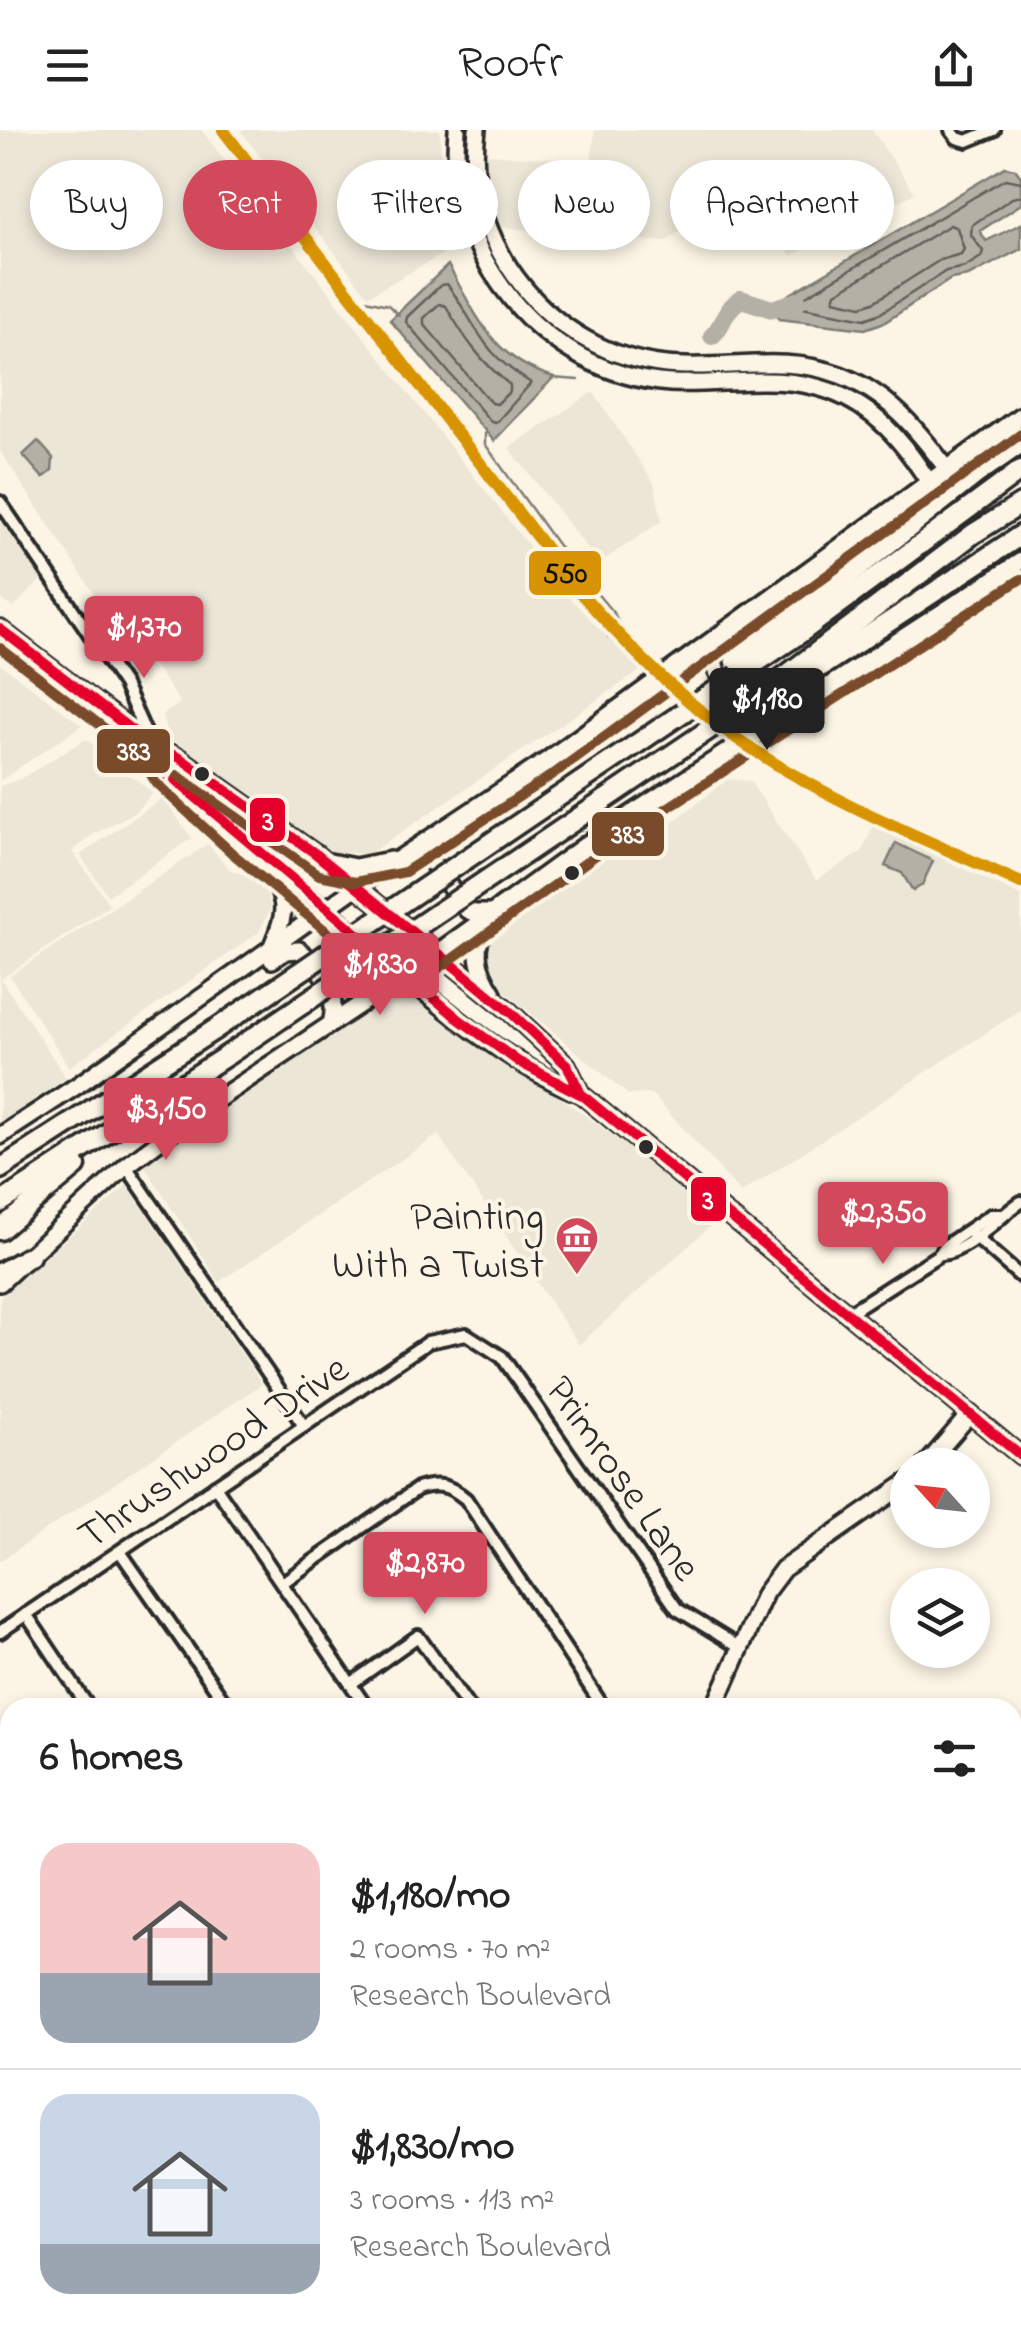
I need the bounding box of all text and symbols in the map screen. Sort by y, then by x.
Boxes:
text: Roofr [458,32,563,98]
icon: menu [40,38,95,93]
icon: share [926,38,981,93]
chip: Buy [30,160,163,250]
chip: Rent [183,160,317,250]
chip: Filters [337,160,498,250]
chip: New [518,160,650,250]
chip: Apartment [670,160,894,250]
line badge: 550 [527,549,603,597]
text: 550 [543,555,587,596]
pin: $1,370 [63,596,225,681]
text: $1,370 [106,605,182,652]
pin: $1,180 [686,668,848,753]
text: $1,180 [731,677,803,724]
line badge: 383 [95,727,172,775]
text: 383 [116,733,151,774]
unlabelled marker [192,764,212,784]
line badge: 3 [248,796,287,844]
text: 3 [261,803,274,844]
line badge: 383 [590,810,666,858]
text: 383 [610,816,645,857]
unlabelled marker [562,863,582,883]
pin: $1,830 [299,933,461,1018]
text: $1,830 [343,942,417,989]
pin: $3,150 [85,1078,247,1163]
text: $3,150 [126,1087,206,1134]
unlabelled marker [636,1137,656,1157]
line badge: 3 [689,1175,728,1223]
text: 3 [701,1182,714,1223]
pin: $2,350 [802,1182,964,1267]
place label: Painting With a Twist [332,1188,544,1297]
text: $2,350 [840,1191,926,1238]
museum icon: Painting With a Twist [554,1215,600,1276]
street label: Thrushwood Drive [67,1340,362,1567]
street label: Primrose Lane [528,1364,715,1595]
north arrow [890,1448,990,1548]
map controls [890,1448,990,1668]
pin: $2,870 [344,1532,506,1617]
text: $2,870 [385,1541,465,1588]
button: layers [890,1568,990,1668]
text: 6 homes [40,1728,184,1789]
icon: filters [927,1731,982,1786]
text: $1,180/mo [350,1866,511,1927]
icon: home [120,1883,240,2003]
text: 2 rooms · 70 m² [350,1927,550,1974]
text: Research Boulevard [350,1974,611,2021]
text: $1,830/mo [350,2117,515,2178]
icon: home [120,2134,240,2254]
text: 3 rooms · 113 m² [350,2178,554,2225]
text: Research Boulevard [350,2225,611,2272]

